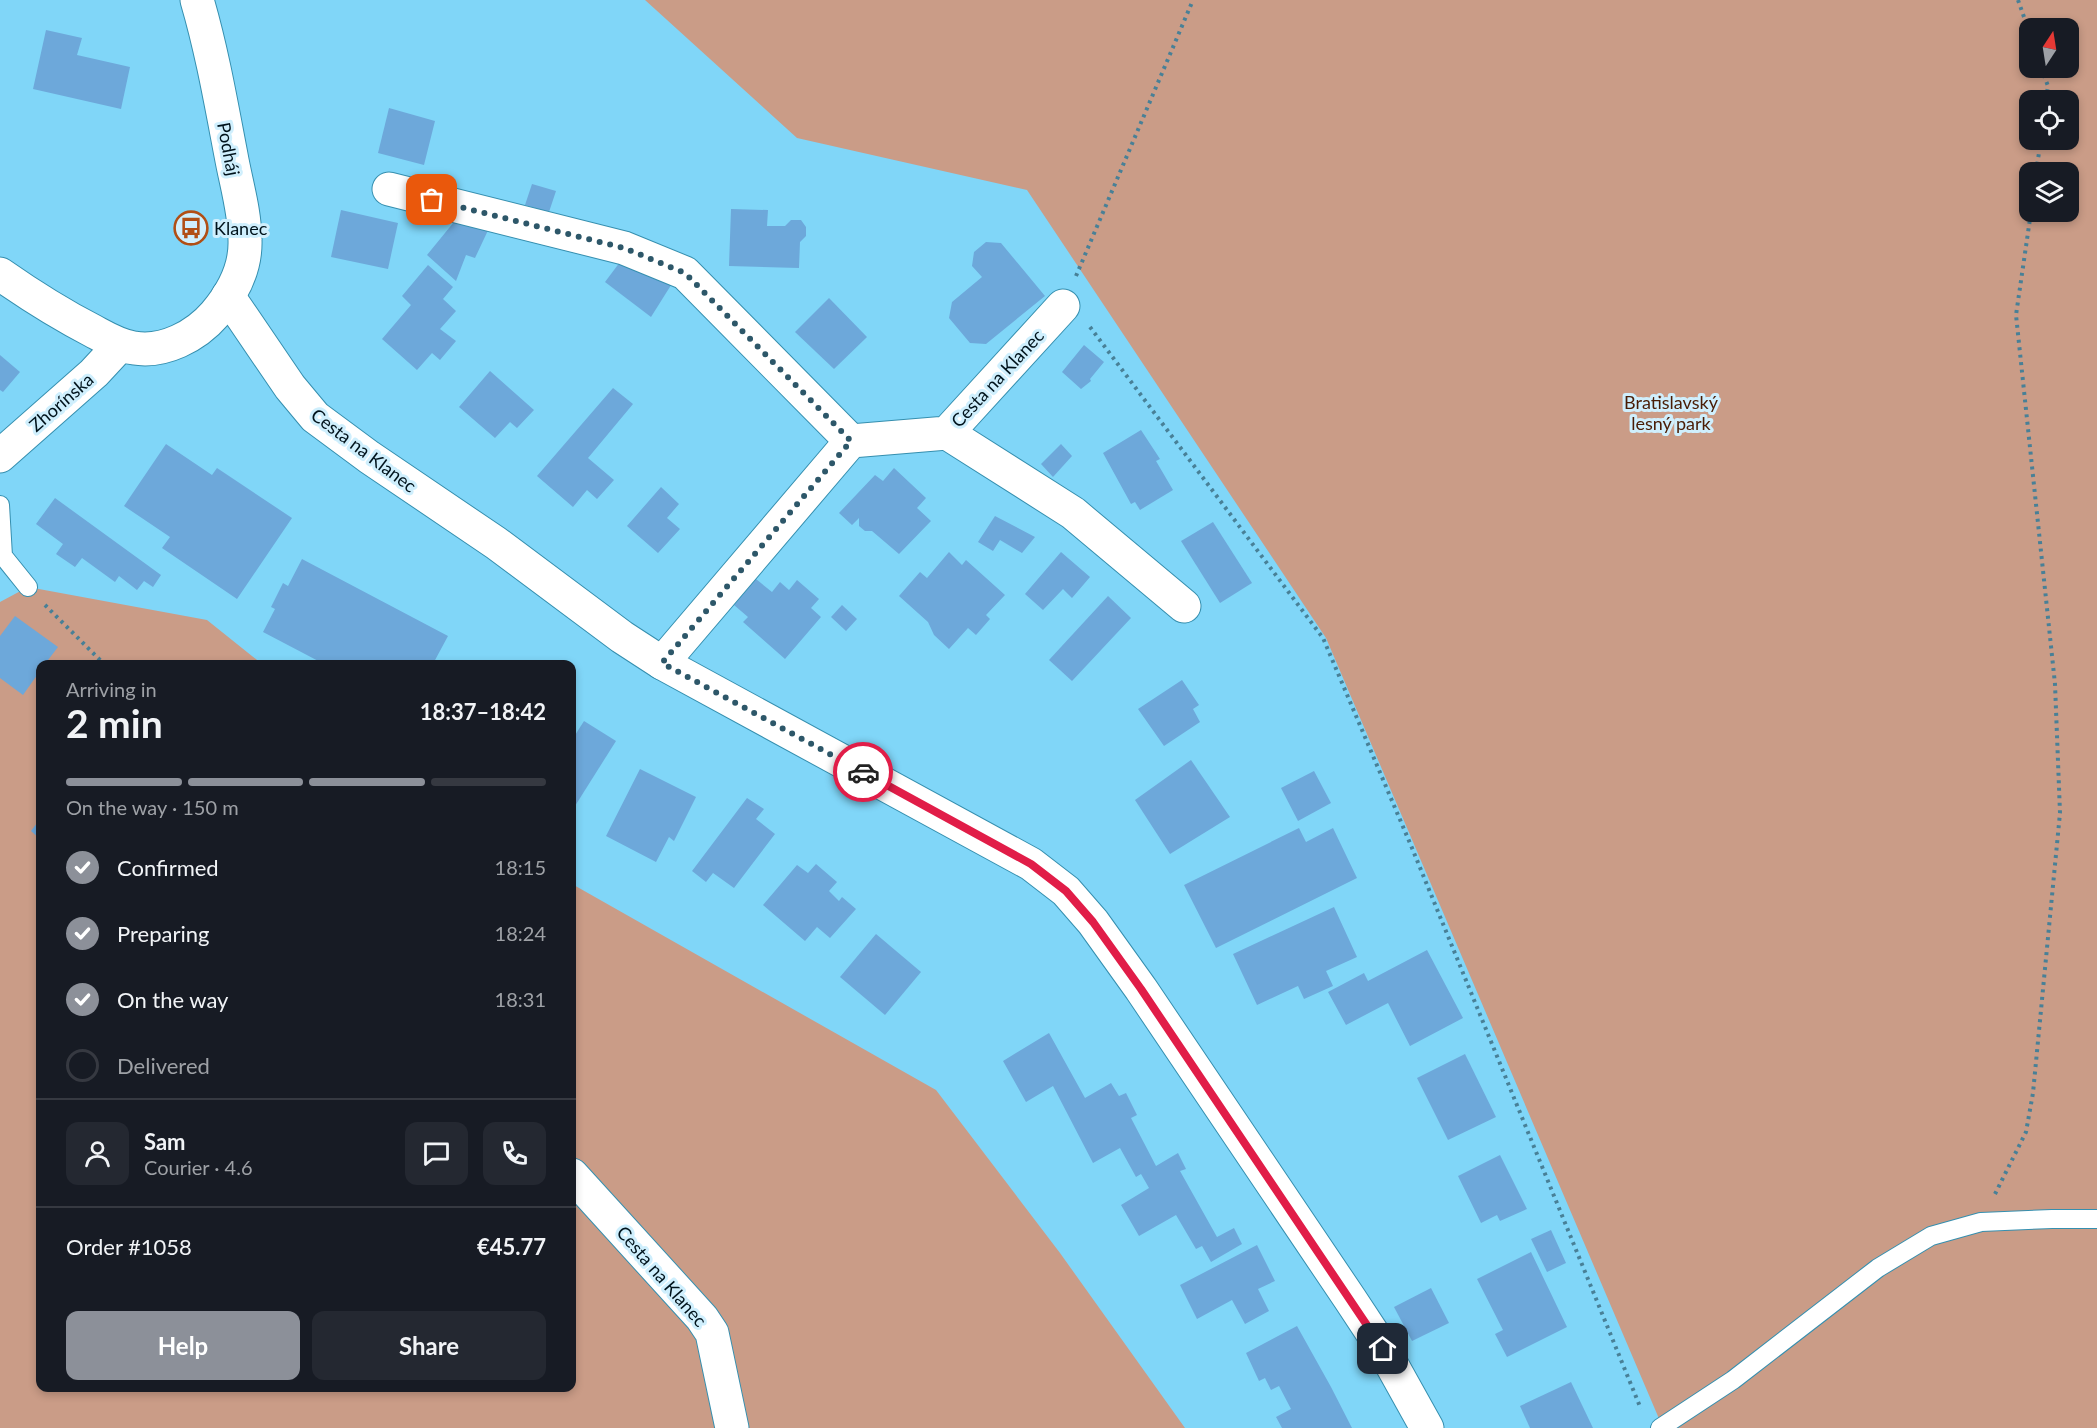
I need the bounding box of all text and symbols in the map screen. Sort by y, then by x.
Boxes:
north arrow [2019,18,2079,78]
map controls [2019,18,2079,222]
button: locate [2019,90,2079,150]
street label: Podháj [213,120,245,178]
button: layers [2019,162,2079,222]
pin [406,174,457,225]
icon: bag [415,183,448,216]
bus stop icon: Klanec [173,210,209,246]
place label: Klanec [214,217,268,239]
street label: Cesta na Klanec [946,324,1048,432]
street label: Zhorínska [24,368,98,436]
park label: Bratislavský lesný park [1624,391,1719,434]
street label: Cesta na Klanec [307,403,421,497]
text: Arriving in [66,677,157,701]
text: 18:37–18:42 [420,698,546,725]
text: 2 min [66,700,163,746]
courier [833,742,893,802]
icon: car [847,756,880,789]
text: On the way · 150 m [66,795,239,819]
icon: check [66,851,99,884]
text: Confirmed [117,854,219,881]
text: 18:15 [495,855,546,879]
icon: check [66,917,99,950]
text: Preparing [117,920,209,947]
text: 18:24 [495,921,546,945]
icon: check [66,983,99,1016]
text: On the way [117,986,228,1013]
text: 18:31 [495,987,546,1011]
text: Delivered [117,1052,210,1079]
button: person [66,1122,129,1185]
button: chat [405,1122,468,1185]
button: phone [483,1122,546,1185]
text: Sam [144,1128,186,1155]
text: Courier · 4.6 [144,1155,253,1179]
street label: Cesta na Klanec [612,1221,712,1331]
text: Order #1058 [66,1233,192,1260]
text: €45.77 [477,1233,546,1260]
button: Help [66,1311,300,1380]
button: Share [312,1311,546,1380]
pin [1357,1323,1408,1374]
icon: home [1366,1332,1399,1365]

